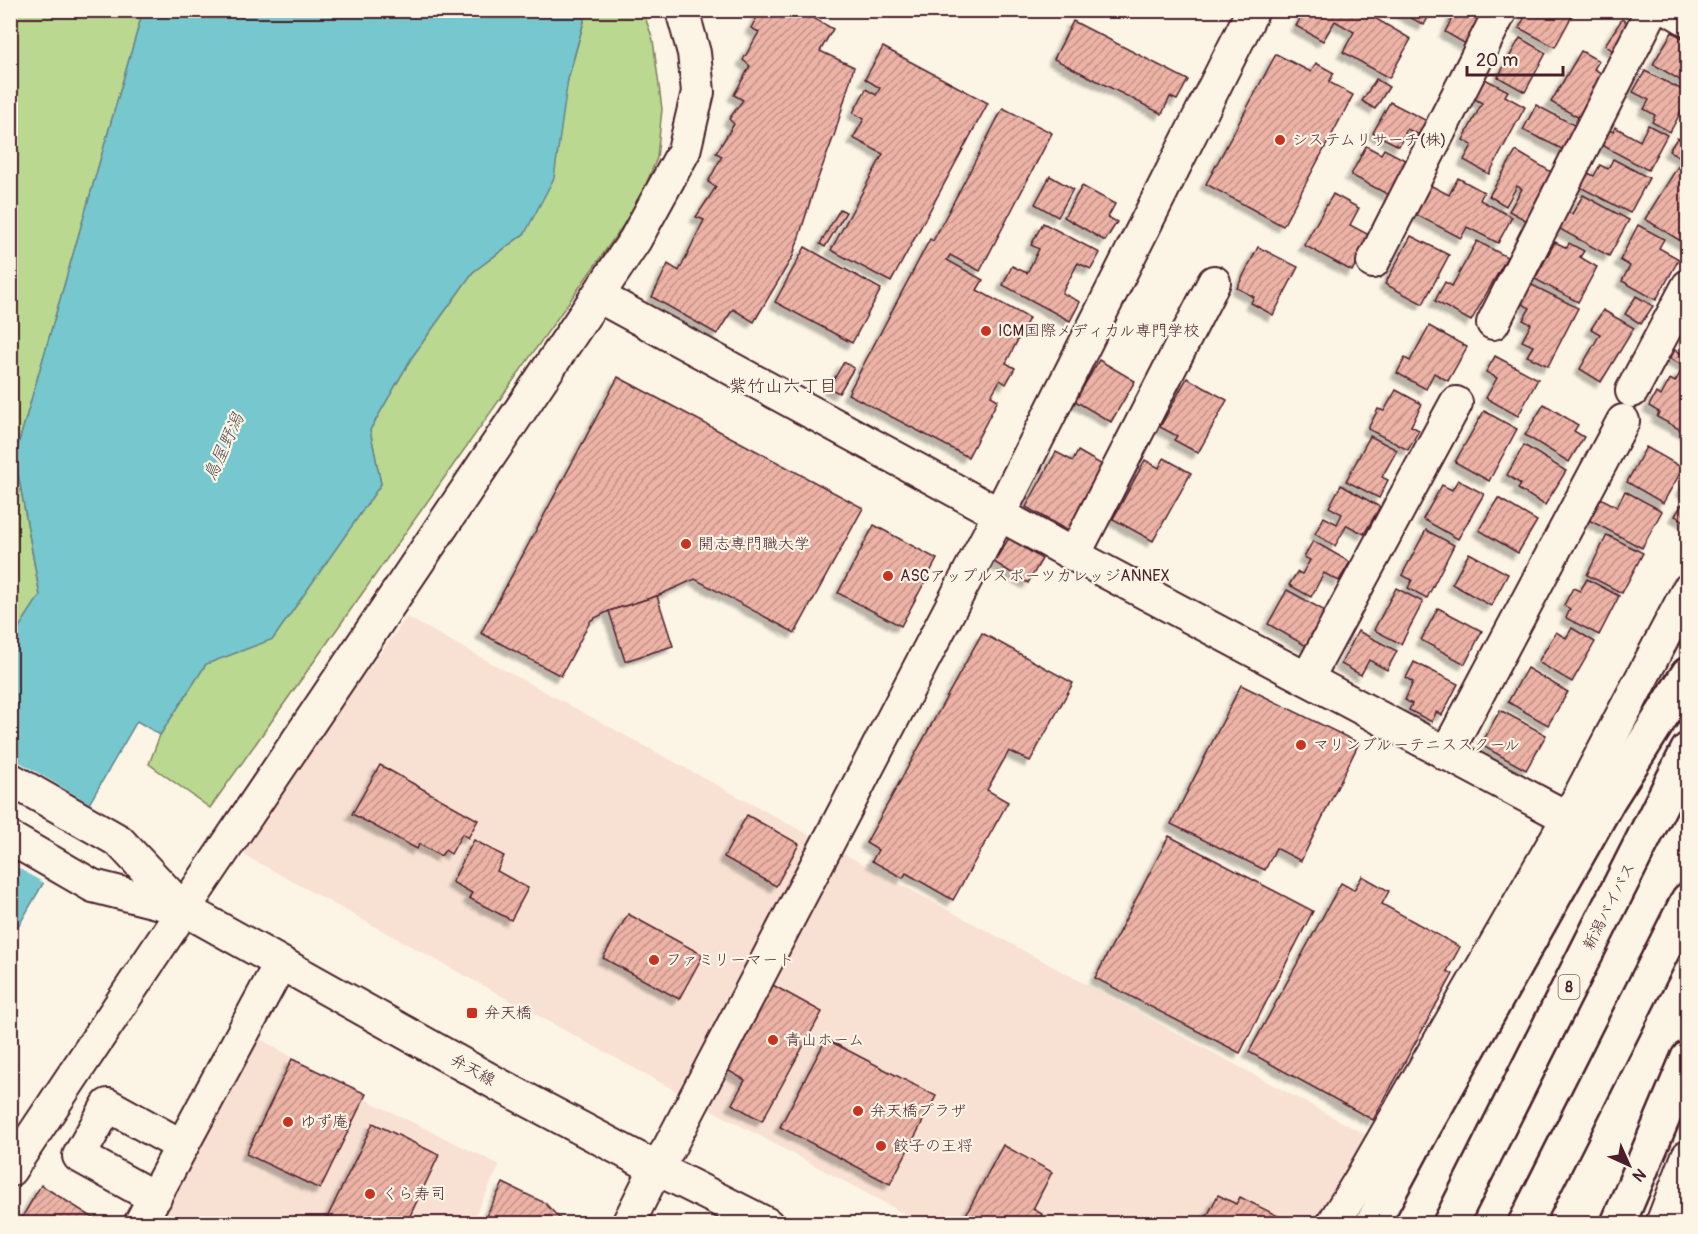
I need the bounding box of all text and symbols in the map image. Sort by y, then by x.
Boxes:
scale bar [1467,39,1563,77]
text: 20 m [1476,49,1518,72]
place label: システムリサーチ(株) [1292,130,1446,150]
marker: システムリサーチ(株) [1273,133,1287,147]
place label: ICM国際メディカル専門学校 [998,321,1199,341]
marker: ICM国際メディカル専門学校 [979,324,993,338]
district label: 紫竹山六丁目 [729,375,837,398]
water label: 鳥屋野潟 [198,409,250,484]
place label: 開志専門職大学 [698,534,810,554]
marker: 開志専門職大学 [679,537,693,551]
place label: ASCアップルスポーツカレッジANNEX [900,566,1170,586]
marker: ASCアップルスポーツカレッジANNEX [881,569,895,583]
place label: マリンブルーテニススクール [1313,735,1520,755]
marker: マリンブルーテニススクール [1294,738,1308,752]
street label: 新潟バイパス [1578,859,1640,953]
place label: ファミリーマート [666,950,794,970]
marker: ファミリーマート [647,953,661,967]
road number: 8 [1558,975,1580,999]
place label: 弁天橋 [484,1003,532,1023]
marker: 弁天橋 [465,1006,479,1020]
place label: 青山ホーム [785,1030,864,1050]
marker: 青山ホーム [766,1033,780,1047]
street label: 弁天線 [447,1050,499,1090]
place label: 弁天橋プラザ [870,1101,966,1121]
marker: 弁天橋プラザ [851,1104,865,1118]
place label: ゆず庵 [300,1112,348,1132]
marker: ゆず庵 [281,1115,295,1129]
north arrow [1599,1135,1659,1195]
place label: 餃子の王将 [893,1136,973,1156]
marker: 餃子の王将 [874,1139,888,1153]
text: N [1628,1164,1650,1186]
place label: くら寿司 [382,1184,446,1204]
marker: くら寿司 [363,1187,377,1201]

